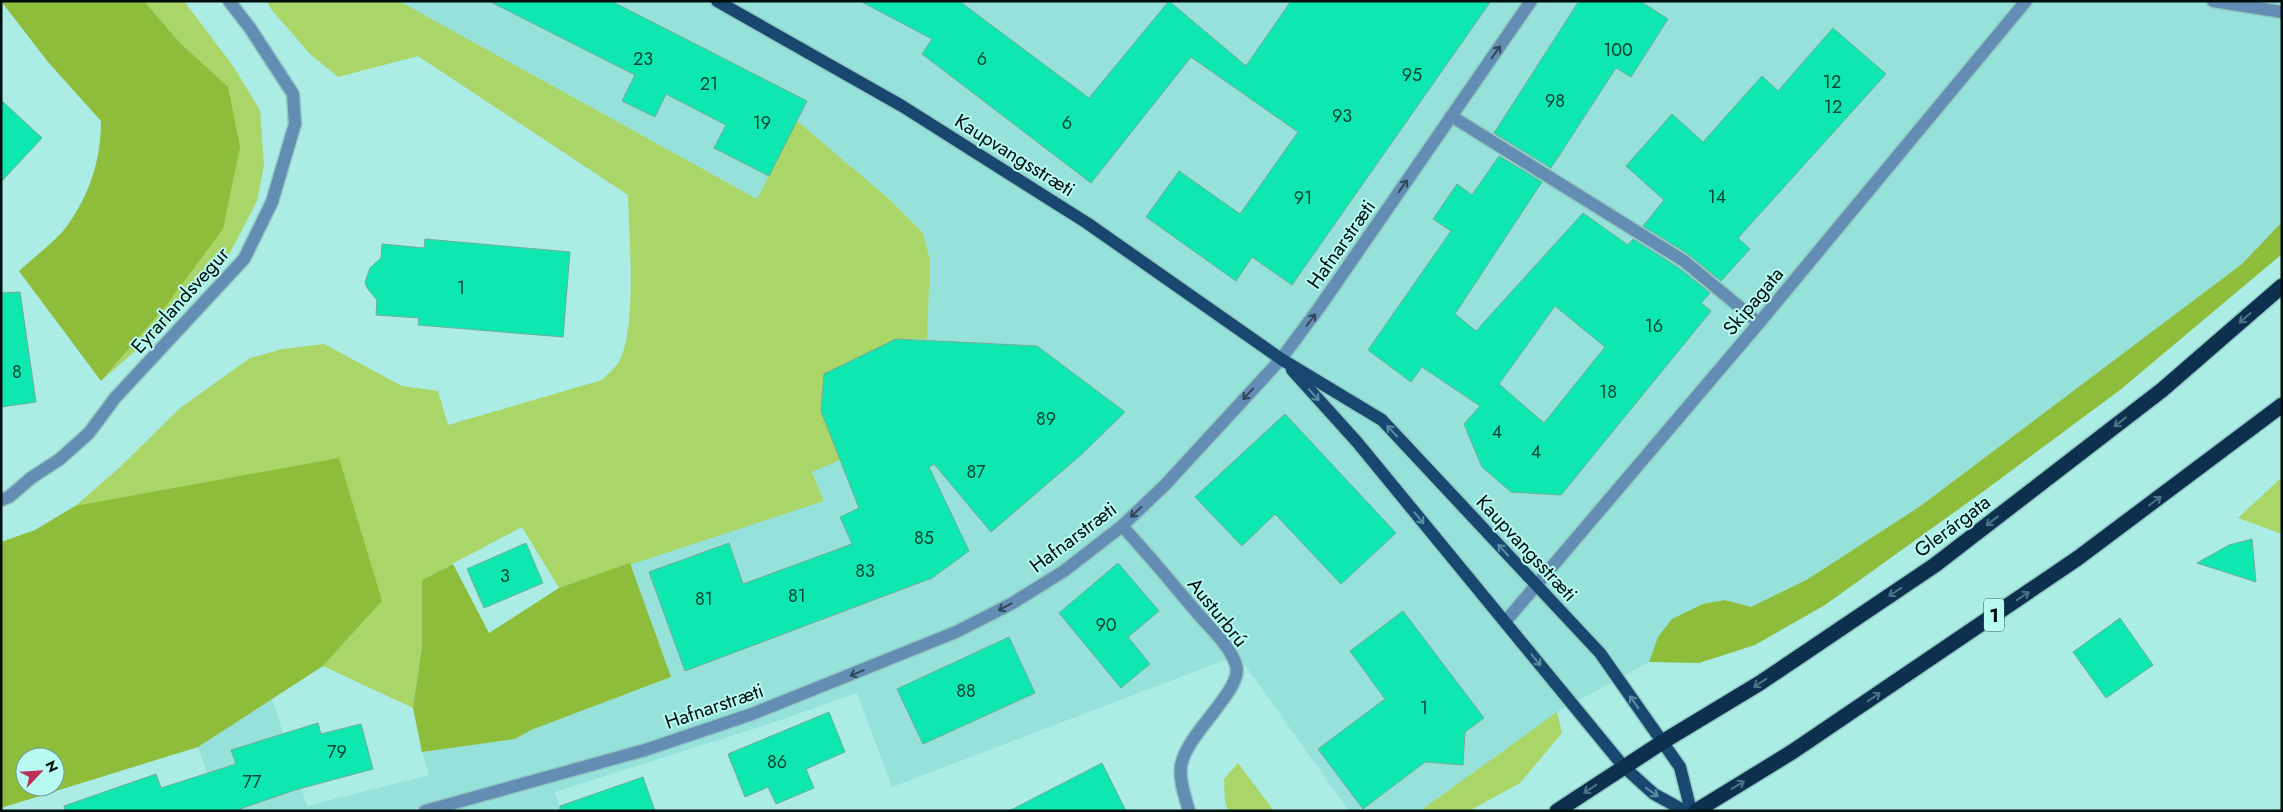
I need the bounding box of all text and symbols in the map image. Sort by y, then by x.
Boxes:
house number: 100 [1603,37,1633,63]
house number: 23 [633,46,653,72]
house number: 6 [977,46,987,72]
one-way arrow [1491,46,1501,60]
house number: 95 [1402,62,1422,88]
house number: 12 [1823,69,1841,95]
house number: 21 [700,71,718,97]
house number: 98 [1545,88,1565,114]
house number: 12 [1824,94,1842,120]
house number: 93 [1332,103,1352,129]
street label: Kaupvangsstræti [949,107,1081,204]
house number: 19 [753,110,771,136]
house number: 6 [1062,110,1072,136]
one-way arrow [1398,179,1408,193]
house number: 14 [1708,184,1726,210]
house number: 91 [1294,185,1312,211]
street label: Hafnarstræti [1300,194,1383,295]
street label: Eyrarlandsvegur [125,240,236,360]
street label: Skipagata [1716,261,1791,342]
house number: 1 [457,275,465,301]
one-way arrow [2239,312,2252,323]
house number: 16 [1645,313,1663,339]
one-way arrow [1305,314,1316,327]
house number: 8 [12,359,22,385]
house number: 18 [1599,379,1617,405]
one-way arrow [1242,388,1254,401]
one-way arrow [1308,388,1320,401]
house number: 89 [1036,406,1056,432]
one-way arrow [2114,416,2127,427]
house number: 4 [1492,419,1502,445]
one-way arrow [1386,425,1398,437]
house number: 4 [1531,439,1541,465]
house number: 87 [966,459,986,485]
street label: Kaupvangsstræti [1469,488,1584,608]
street label: Glerárgata [1908,488,1997,565]
street label: Hafnarstræti [1024,495,1123,580]
one-way arrow [2148,495,2161,506]
one-way arrow [1130,506,1143,518]
one-way arrow [1414,512,1425,525]
one-way arrow [1986,516,1999,527]
house number: 85 [914,525,934,551]
one-way arrow [1497,544,1509,556]
house number: 83 [855,558,875,584]
house number: 3 [500,563,510,589]
street label: Austurbrú [1180,571,1255,653]
house number: 81 [788,583,806,609]
house number: 81 [695,586,713,612]
one-way arrow [1888,587,1902,597]
one-way arrow [2016,591,2030,601]
road number: 1 [1984,598,2004,632]
one-way arrow [998,603,1013,612]
house number: 90 [1095,612,1117,638]
one-way arrow [1530,653,1541,666]
one-way arrow [849,669,864,678]
street label: Hafnarstræti [661,676,768,737]
house number: 88 [956,678,976,704]
one-way arrow [1754,678,1768,688]
one-way arrow [1867,692,1881,702]
house number: 1 [1420,695,1428,721]
one-way arrow [1629,696,1640,709]
house number: 79 [327,739,347,765]
north arrow [15,747,65,797]
house number: 86 [767,749,787,775]
text: N [40,757,63,776]
house number: 77 [243,769,262,795]
one-way arrow [1730,780,1744,790]
one-way arrow [1584,784,1598,794]
one-way arrow [1645,787,1659,797]

